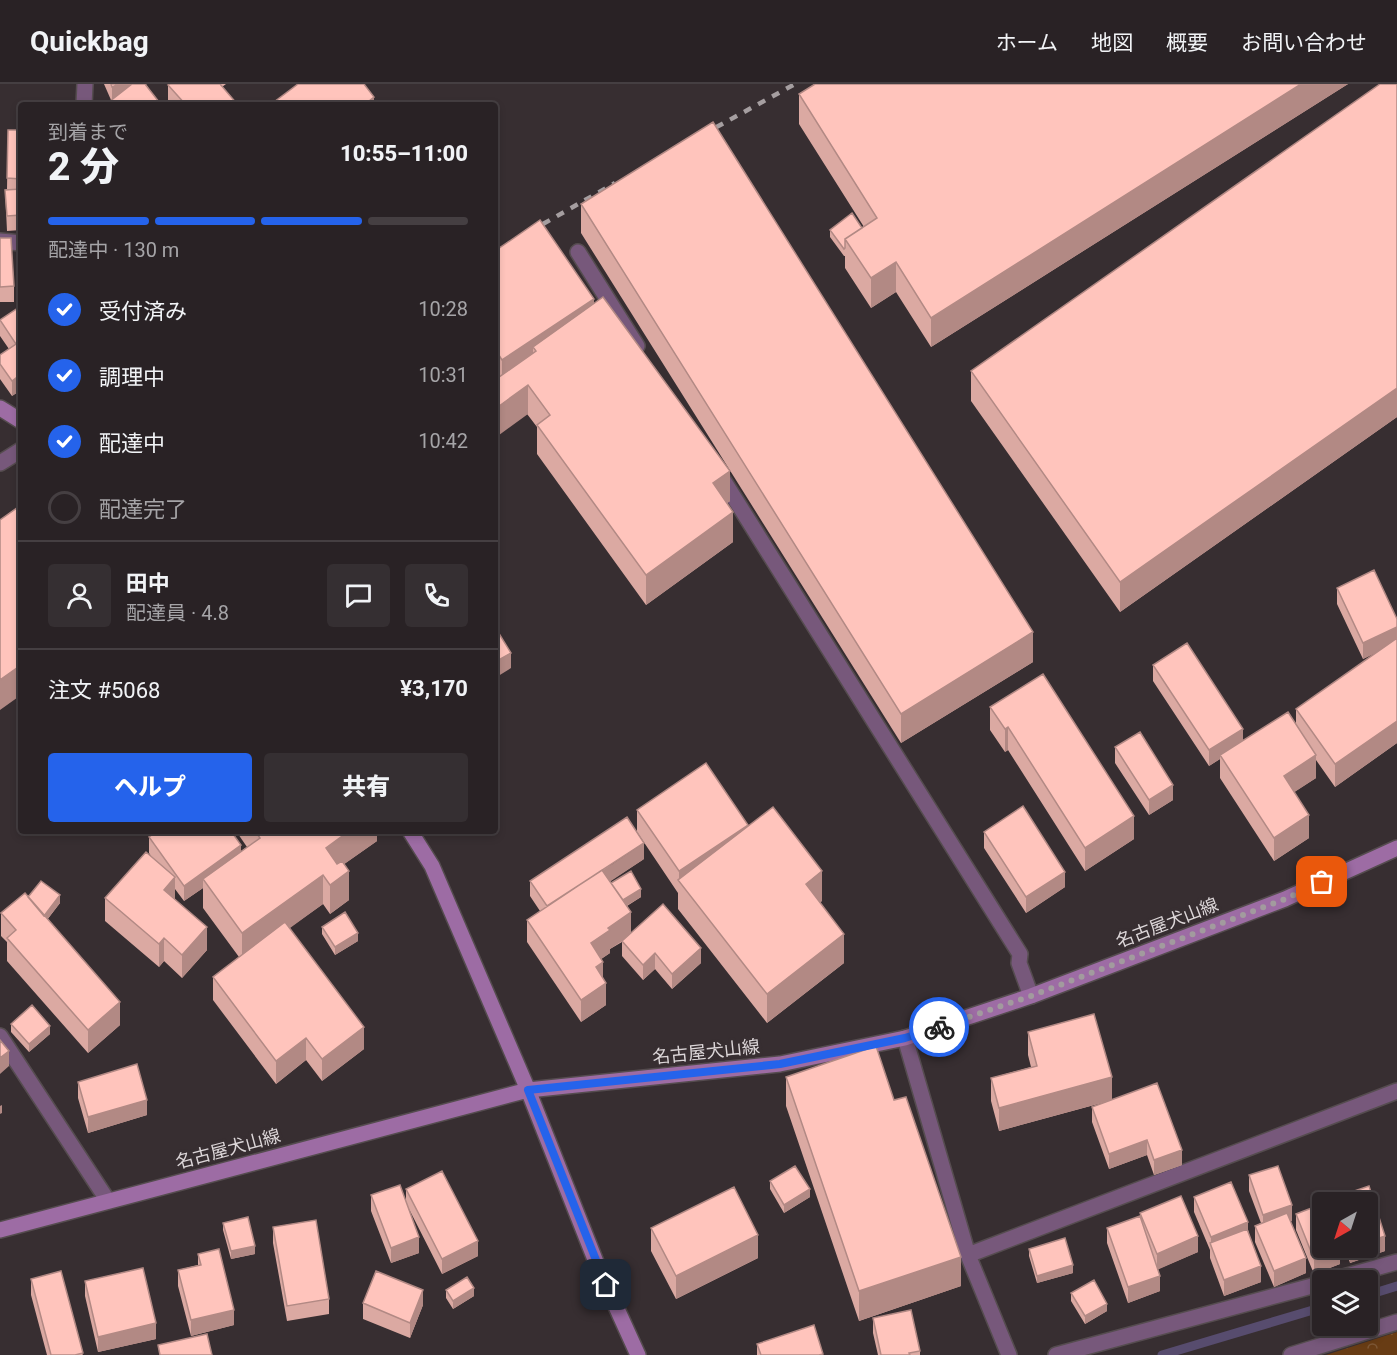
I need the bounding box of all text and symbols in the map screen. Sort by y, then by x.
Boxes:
text: Quickbag [30,25,149,58]
text: ホーム [996,31,1058,55]
text: 地図 [1091,31,1133,55]
text: 概要 [1166,31,1208,55]
text: お問い合わせ [1241,31,1367,55]
text: 到着まで [48,120,128,144]
text: 10:55–11:00 [340,141,468,166]
text: 2 分 [48,144,119,190]
text: 配達中 · 130 m [48,238,179,262]
icon: check [48,293,81,326]
text: 10:28 [418,297,468,321]
text: 受付済み [99,299,187,324]
icon: check [48,359,81,392]
text: 10:31 [418,363,468,387]
text: 調理中 [99,365,165,390]
icon: check [48,425,81,458]
text: 10:42 [418,429,468,453]
text: 配達中 [99,431,165,456]
text: 配達完了 [99,497,187,522]
button: person [48,564,111,627]
button: chat [327,564,390,627]
button: phone [405,564,468,627]
text: 田中 [126,571,170,596]
text: 配達員 · 4.8 [126,601,229,625]
text: ¥3,170 [400,676,468,701]
text: 注文 #5068 [48,678,160,703]
button: ヘルプ [48,753,252,822]
button: 共有 [264,753,468,822]
pin [1296,856,1347,907]
icon: bag [1305,865,1338,898]
street label: 名古屋犬山線 [1113,893,1221,952]
courier [909,997,969,1057]
icon: bike [923,1011,956,1044]
street label: 名古屋犬山線 [651,1035,761,1068]
street label: 名古屋犬山線 [173,1124,283,1173]
north arrow [1312,1192,1378,1258]
map controls [1312,1192,1378,1336]
pin [580,1259,631,1310]
icon: home [589,1268,622,1301]
button: layers [1312,1270,1378,1336]

